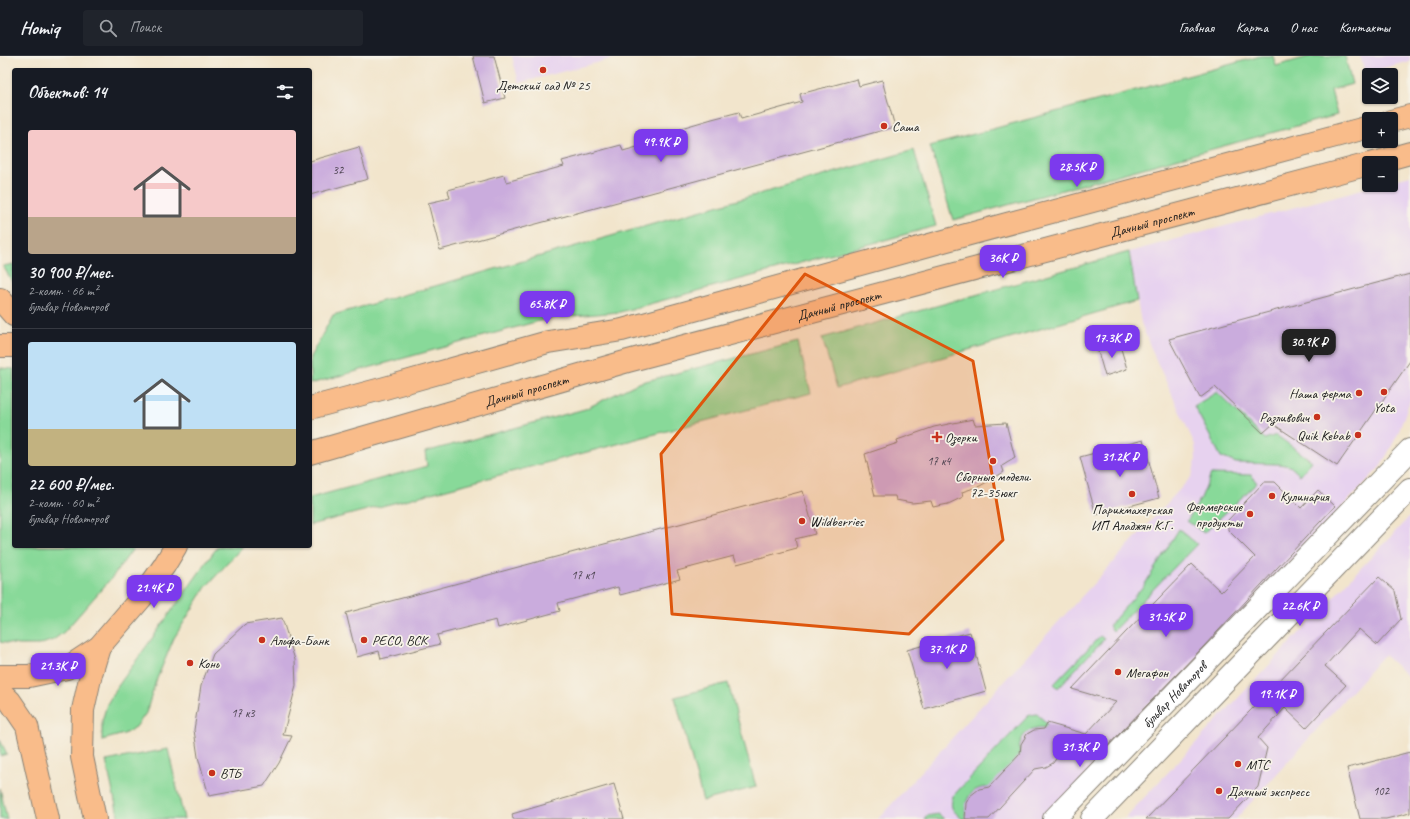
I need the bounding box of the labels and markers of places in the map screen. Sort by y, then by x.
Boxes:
marker: Детский сад № 25 [538,65,548,75]
place label: Детский сад № 25 [496,77,591,94]
place label: Саша [892,118,920,135]
marker: Саша [879,121,889,131]
pin: 49.9K ₽ [624,129,698,163]
pin: 28.5K ₽ [1040,154,1114,188]
pin: 36K ₽ [975,245,1031,279]
pin: 65.8K ₽ [510,291,584,325]
pin: 17.3K ₽ [1075,325,1149,359]
pin: 30.9K ₽ [1272,329,1346,363]
place label: Наша ферма [1289,385,1352,402]
marker: Yota [1379,387,1389,397]
marker: Наша ферма [1354,388,1364,398]
place label: Yota [1373,399,1396,416]
place label: Разливович [1260,409,1310,426]
marker: Разливович [1312,412,1322,422]
place label: Quik Kebab [1297,427,1351,444]
place label: Озерки [945,429,978,446]
marker: Quik Kebab [1353,430,1363,440]
marker: Озерки [932,432,942,442]
pin: 31.2K ₽ [1083,444,1157,478]
marker: Сборные модели. 72-35юкг [988,456,998,466]
place label: Сборные модели. 72-35юкг [955,468,1031,501]
place label: Кулинария [1280,488,1330,505]
marker: Парикмахерская ИП Аладжян К.Г. [1127,489,1137,499]
marker: Кулинария [1267,491,1277,501]
place label: Фермерские продукты [1185,498,1244,531]
place label: Парикмахерская ИП Аладжян К.Г. [1091,501,1174,534]
marker: Фермерские продукты [1245,509,1255,519]
place label: Wildberries [810,513,865,530]
marker: Wildberries [797,516,807,526]
pin: 21.4K ₽ [117,575,191,609]
pin: 22.6K ₽ [1263,593,1337,627]
pin: 31.5K ₽ [1129,604,1203,638]
place label: Альфа-Банк [270,632,331,649]
place label: РЕСО, ВСК [372,632,429,649]
marker: Альфа-Банк [257,635,267,645]
marker: РЕСО, ВСК [359,635,369,645]
pin: 37.1K ₽ [910,636,984,670]
pin: 21.3K ₽ [21,653,95,687]
place label: Конь [198,655,220,672]
marker: Конь [185,658,195,668]
place label: Мегафон [1126,664,1169,681]
marker: Мегафон [1113,667,1123,677]
pin: 19.1K ₽ [1240,681,1314,715]
pin: 31.3K ₽ [1043,734,1117,768]
place label: МТС [1246,756,1271,773]
marker: МТС [1233,759,1243,769]
place label: ВТБ [220,765,243,782]
marker: ВТБ [207,768,217,778]
place label: Дачный экспресс [1227,783,1310,800]
marker: Дачный экспресс [1214,786,1224,796]

